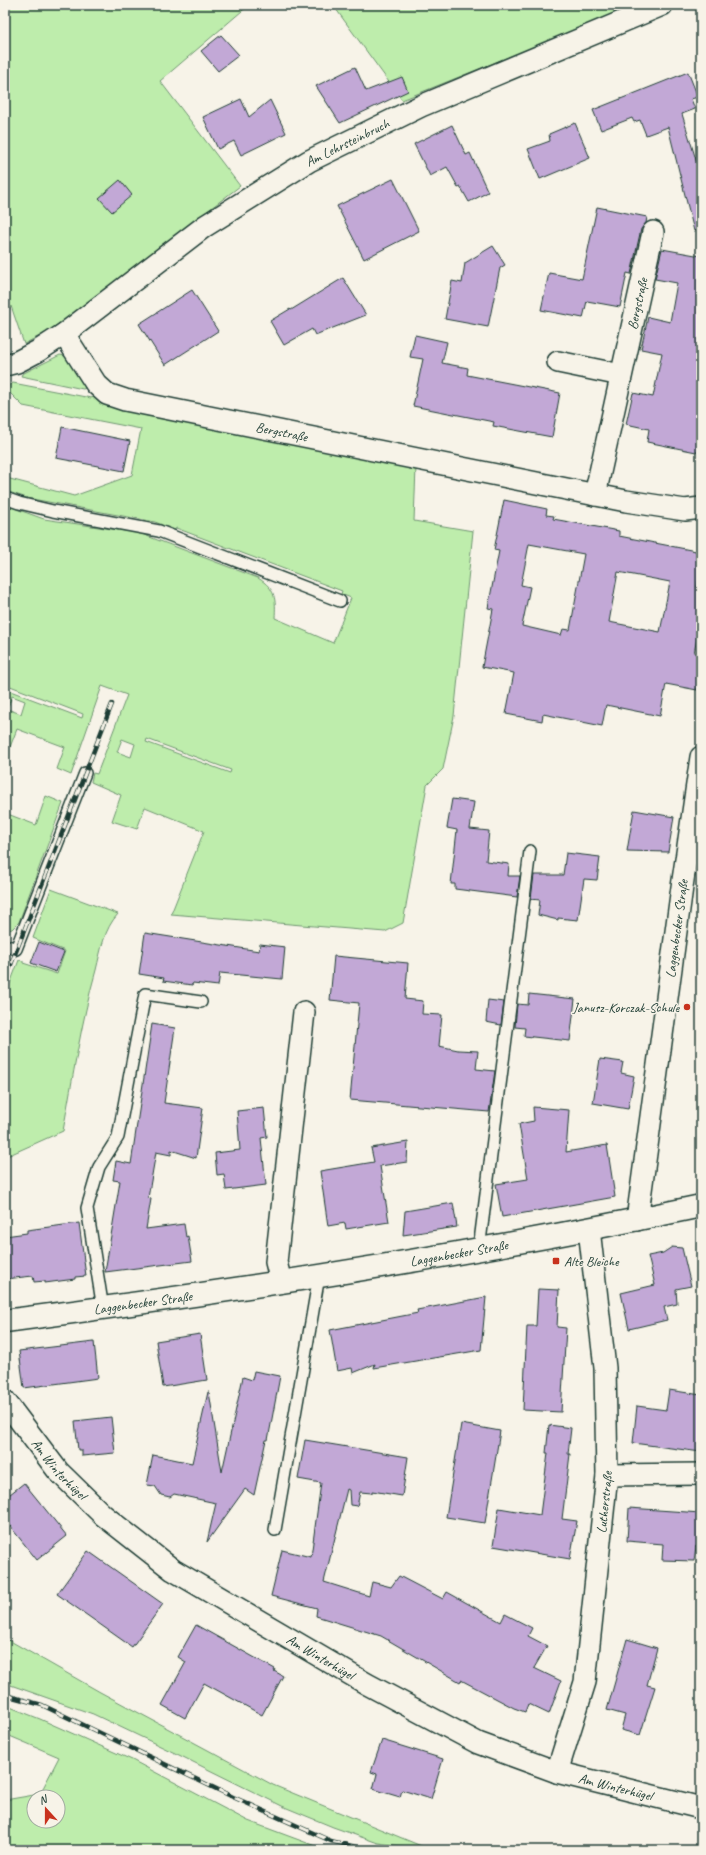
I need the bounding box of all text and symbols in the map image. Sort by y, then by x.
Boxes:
street label: Am Lehrsteinbruch [303,114,393,170]
street label: Bergstraße [623,275,651,331]
street label: Bergstraße [254,418,310,445]
street label: Laggenbecker Straße [661,877,692,979]
place label: Janusz-Korczak-Schule [572,999,680,1016]
marker: Janusz-Korczak-Schule [682,1002,692,1012]
street label: Laggenbecker Straße [409,1236,511,1270]
place label: Alte Bleiche [564,1253,620,1270]
marker: Alte Bleiche [551,1256,561,1266]
street label: Laggenbecker Straße [93,1287,194,1318]
street label: Am Winterhügel [28,1435,92,1505]
street label: Lutherstraße [592,1470,616,1534]
street label: Am Winterhügel [284,1630,360,1685]
street label: Am Winterhügel [577,1769,657,1805]
north arrow [26,1789,66,1829]
text: N [37,1791,50,1807]

